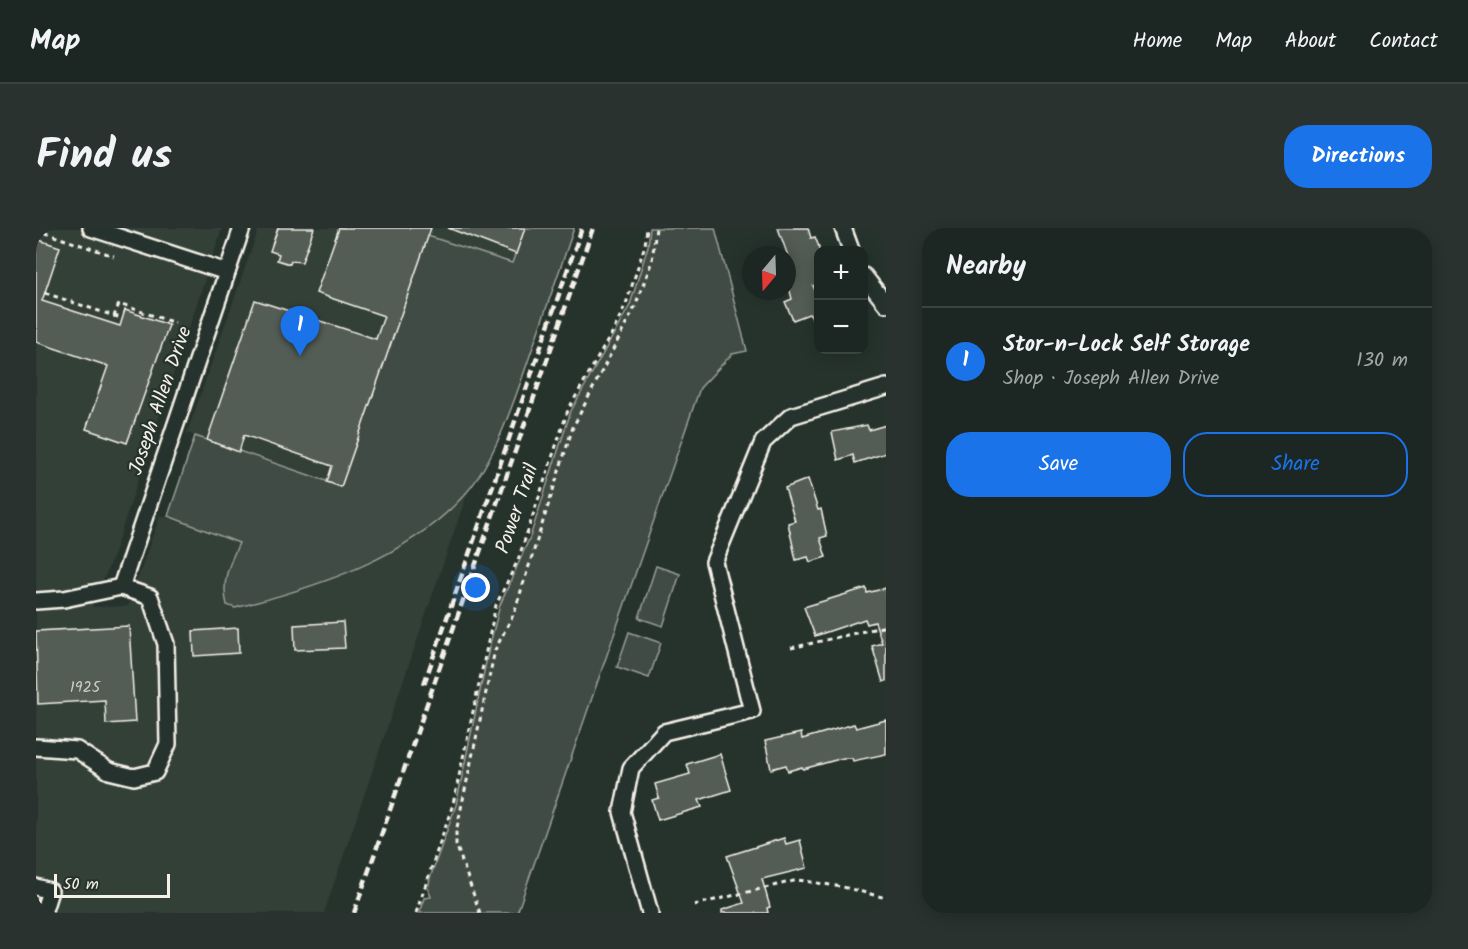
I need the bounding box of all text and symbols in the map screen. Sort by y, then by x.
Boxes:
text: Map [30,19,81,64]
text: Home [1133,25,1182,58]
text: Map [1215,25,1252,58]
text: About [1285,25,1336,58]
text: Contact [1369,25,1438,58]
text: Find us [36,123,172,190]
button: Directions [1284,125,1432,188]
north arrow [742,246,796,300]
map controls [814,246,868,354]
button: + [814,246,868,300]
text: Nearby [946,246,1026,288]
button: − [814,300,868,354]
pin: 1 [280,306,320,356]
street label: Joseph Allen Drive [121,322,201,480]
text: Stor-n-Lock Self Storage [1003,328,1250,363]
text: 1 [962,345,969,377]
text: 130 m [1356,345,1408,377]
text: Shop · Joseph Allen Drive [1003,363,1219,395]
button: Save [946,432,1171,497]
button: Share [1183,432,1408,497]
street label: Power Trail [488,460,548,558]
your location [461,573,490,602]
house number: 1925 [70,675,102,700]
scale bar [54,871,170,898]
text: 50 m [63,872,99,897]

